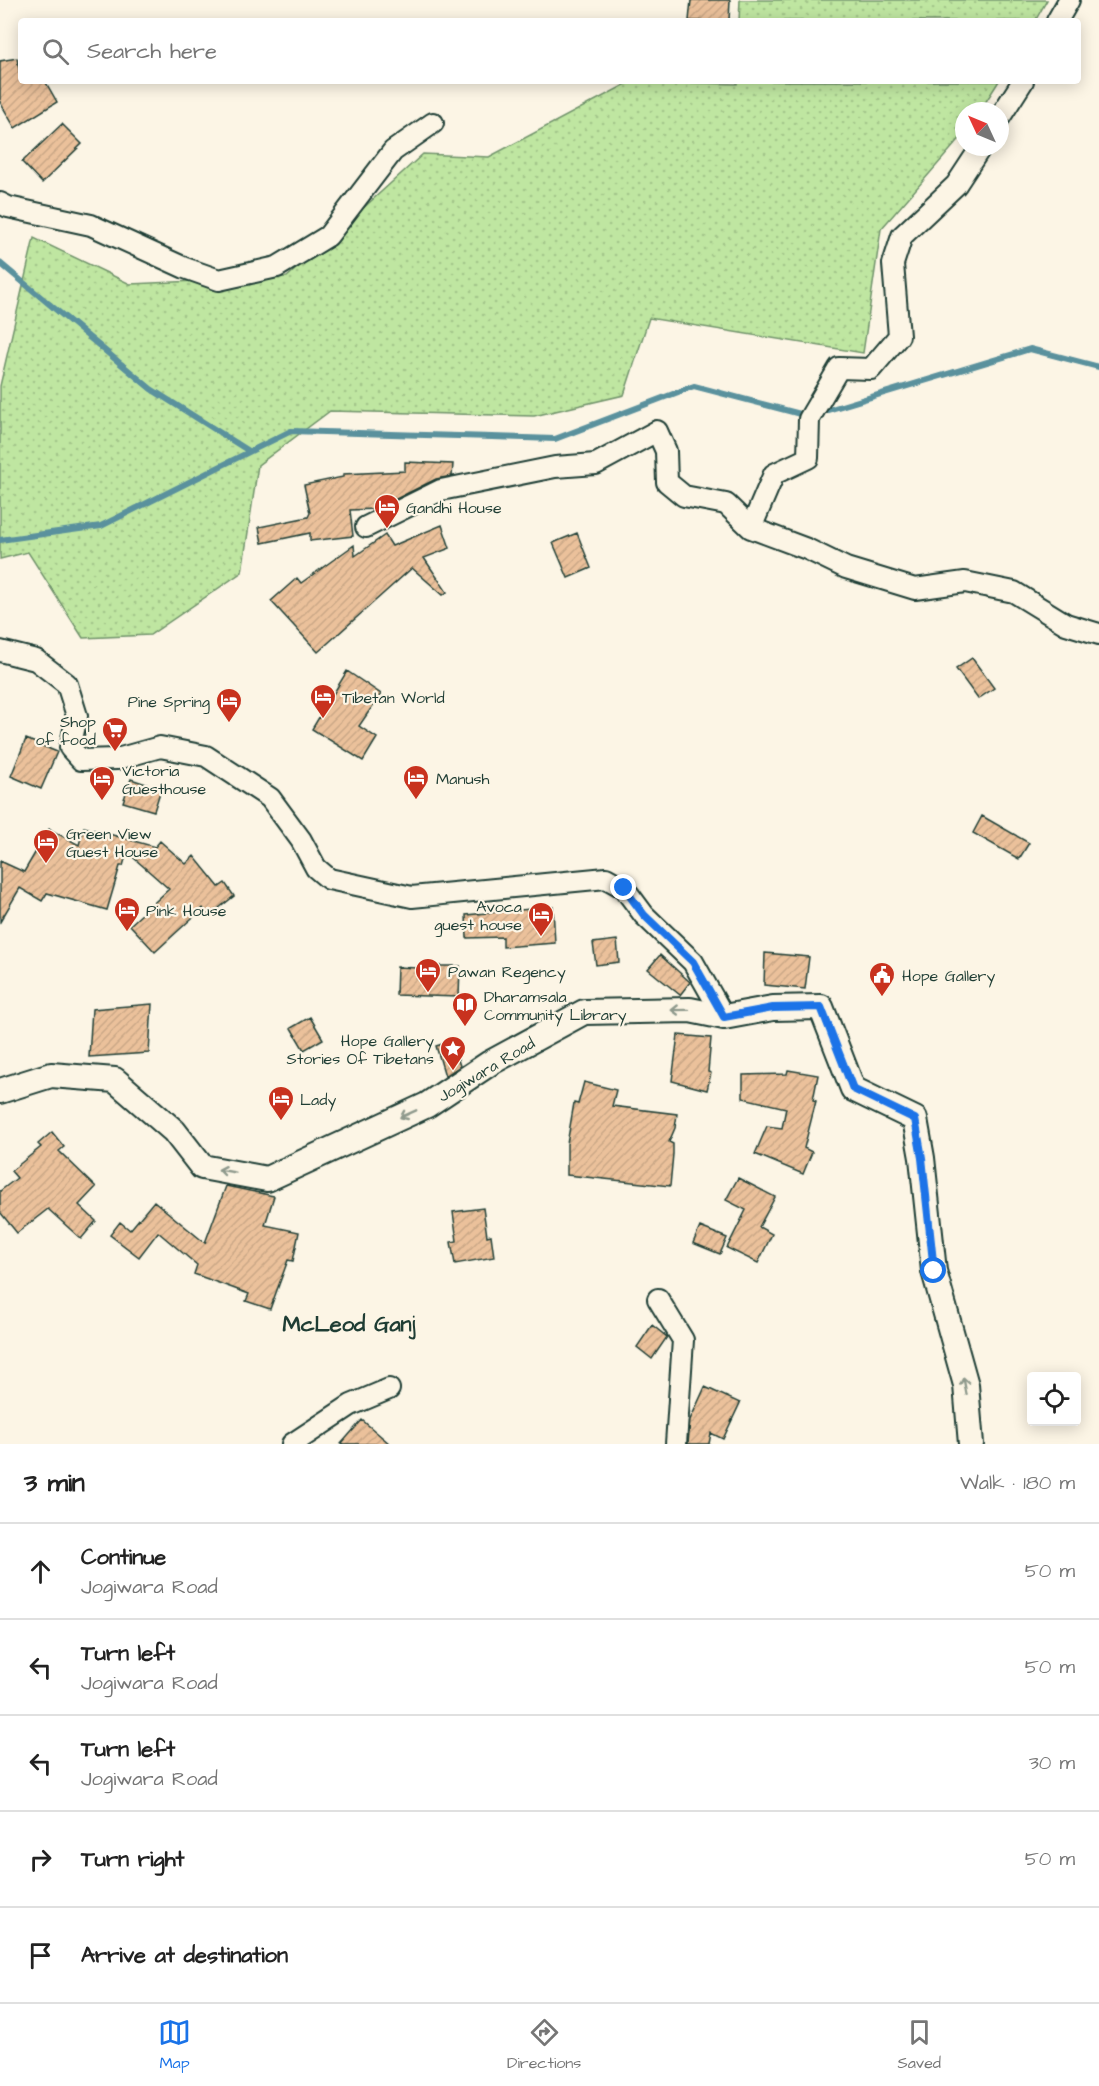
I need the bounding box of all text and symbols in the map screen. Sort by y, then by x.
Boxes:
search box [18,18,1081,84]
icon: search [39,35,72,68]
text: Search here [87,36,217,67]
north arrow [955,102,1009,156]
hotel icon: Gandhi House [372,492,402,530]
place label: Gandhi House [406,497,502,519]
hotel icon: Tibetan World [308,682,338,720]
hotel icon: Pine Spring [214,686,244,724]
place label: Tibetan World [342,687,445,709]
place label: Pine Spring [128,691,210,714]
place label: Shop of food [35,711,96,751]
supermarket icon: Shop of food [100,715,130,753]
place label: Victoria Guesthouse [122,760,206,800]
hotel icon: Manush [401,763,431,801]
hotel icon: Victoria Guesthouse [87,764,117,802]
place label: Manush [436,768,490,790]
place label: Green View Guest House [66,823,159,863]
hotel icon: Green View Guest House [31,827,61,865]
route end [610,874,636,900]
hotel icon: Pink House [112,895,142,933]
place label: Avoca guest house [434,896,522,937]
place label: Pink House [146,900,227,922]
hotel icon: Avoca guest house [526,900,556,938]
hotel icon: Pawan Regency [413,956,443,994]
public building icon: Hope Gallery [867,960,897,998]
place label: Pawan Regency [448,961,566,984]
place label: Hope Gallery [902,965,995,988]
place label: Dharamsala Community Library [484,986,627,1027]
library icon: Dharamsala Community Library [450,990,480,1028]
one-way arrow [670,1004,690,1016]
place label: Hope Gallery Stories Of Tibetans [287,1030,434,1070]
street label: Jogiwara Road [434,1032,540,1108]
place icon: Hope Gallery Stories Of Tibetans [438,1034,468,1072]
hotel icon: Lady [266,1084,296,1122]
place label: Lady [300,1089,336,1112]
one-way arrow [399,1108,417,1120]
one-way arrow [218,1166,238,1177]
route start [920,1257,946,1283]
district label: McLeod Ganj [282,1309,417,1340]
map controls [1027,1372,1081,1426]
button: locate [1027,1372,1081,1426]
one-way arrow [959,1377,970,1396]
text: 3 min [24,1465,85,1501]
text: Walk · 180 m [960,1469,1075,1497]
text: Continue [81,1542,166,1573]
icon: ahead [24,1555,57,1588]
text: 50 m [1025,1557,1075,1585]
text: Jogiwara Road [81,1573,218,1601]
text: Turn left [81,1638,175,1669]
icon: left [24,1651,57,1684]
text: 50 m [1025,1653,1075,1681]
text: Jogiwara Road [81,1669,218,1697]
text: Turn left [81,1734,175,1765]
icon: left [24,1747,57,1780]
text: 30 m [1029,1749,1075,1777]
text: Jogiwara Road [81,1765,218,1793]
icon: right [24,1843,57,1876]
text: Turn right [81,1844,184,1875]
text: 50 m [1025,1845,1075,1873]
icon: arrive [24,1939,57,1972]
text: Arrive at destination [81,1940,288,1971]
tab: Map [158,2016,191,2074]
tab: Directions [507,2016,581,2074]
tab: Saved [897,2016,941,2074]

